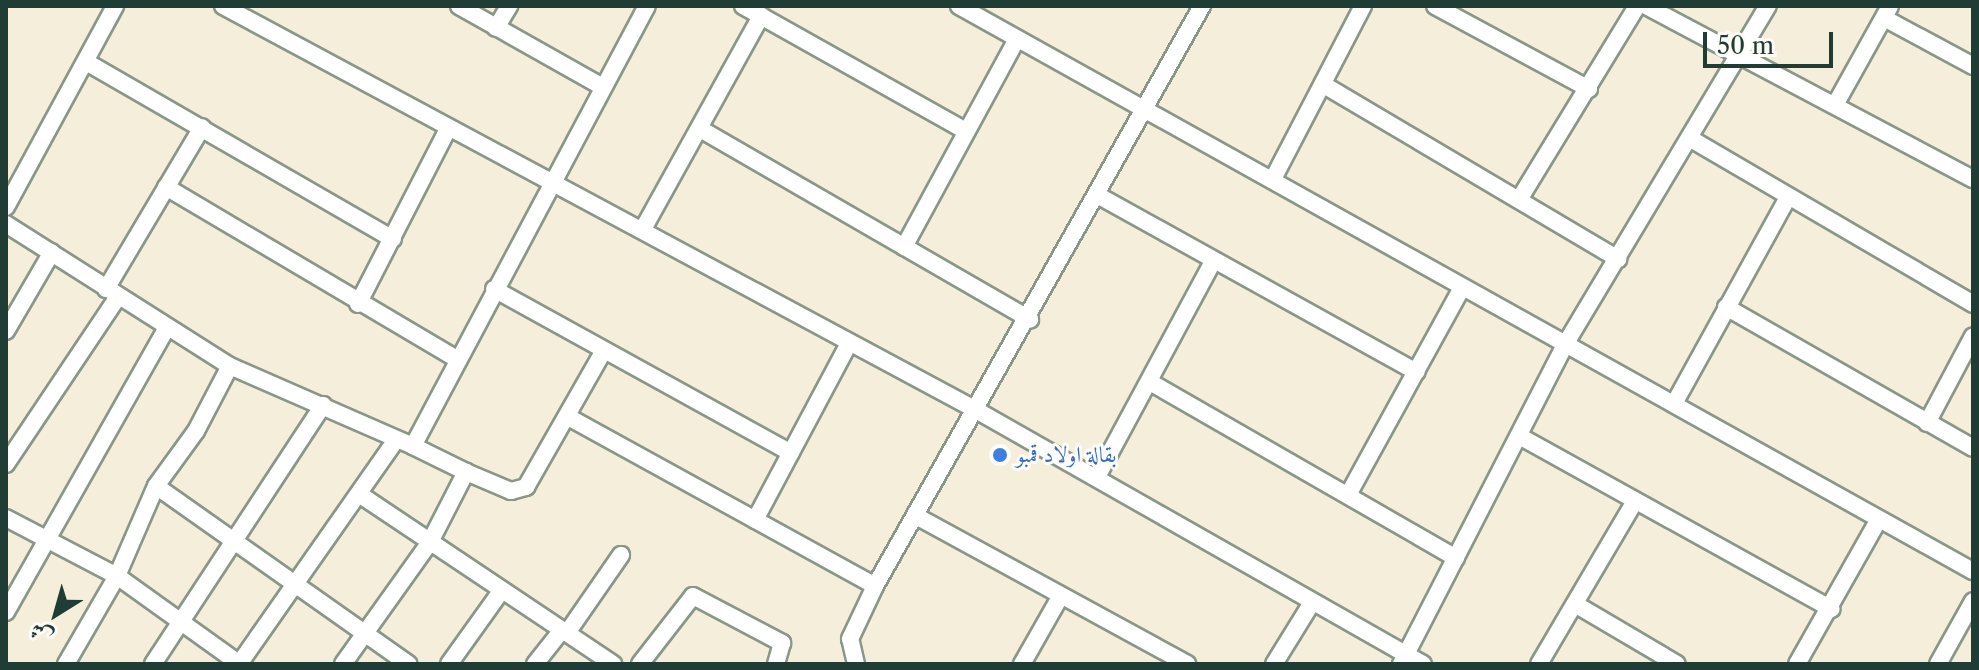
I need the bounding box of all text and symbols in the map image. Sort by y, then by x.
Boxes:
scale bar [1707,16,1837,66]
text: 50 m [1717,31,1774,60]
place label: بقالة اولاد قمبو [1016,442,1116,468]
marker: بقالة اولاد قمبو [991,446,1009,464]
north arrow [16,574,96,654]
text: ش [24,616,58,651]

